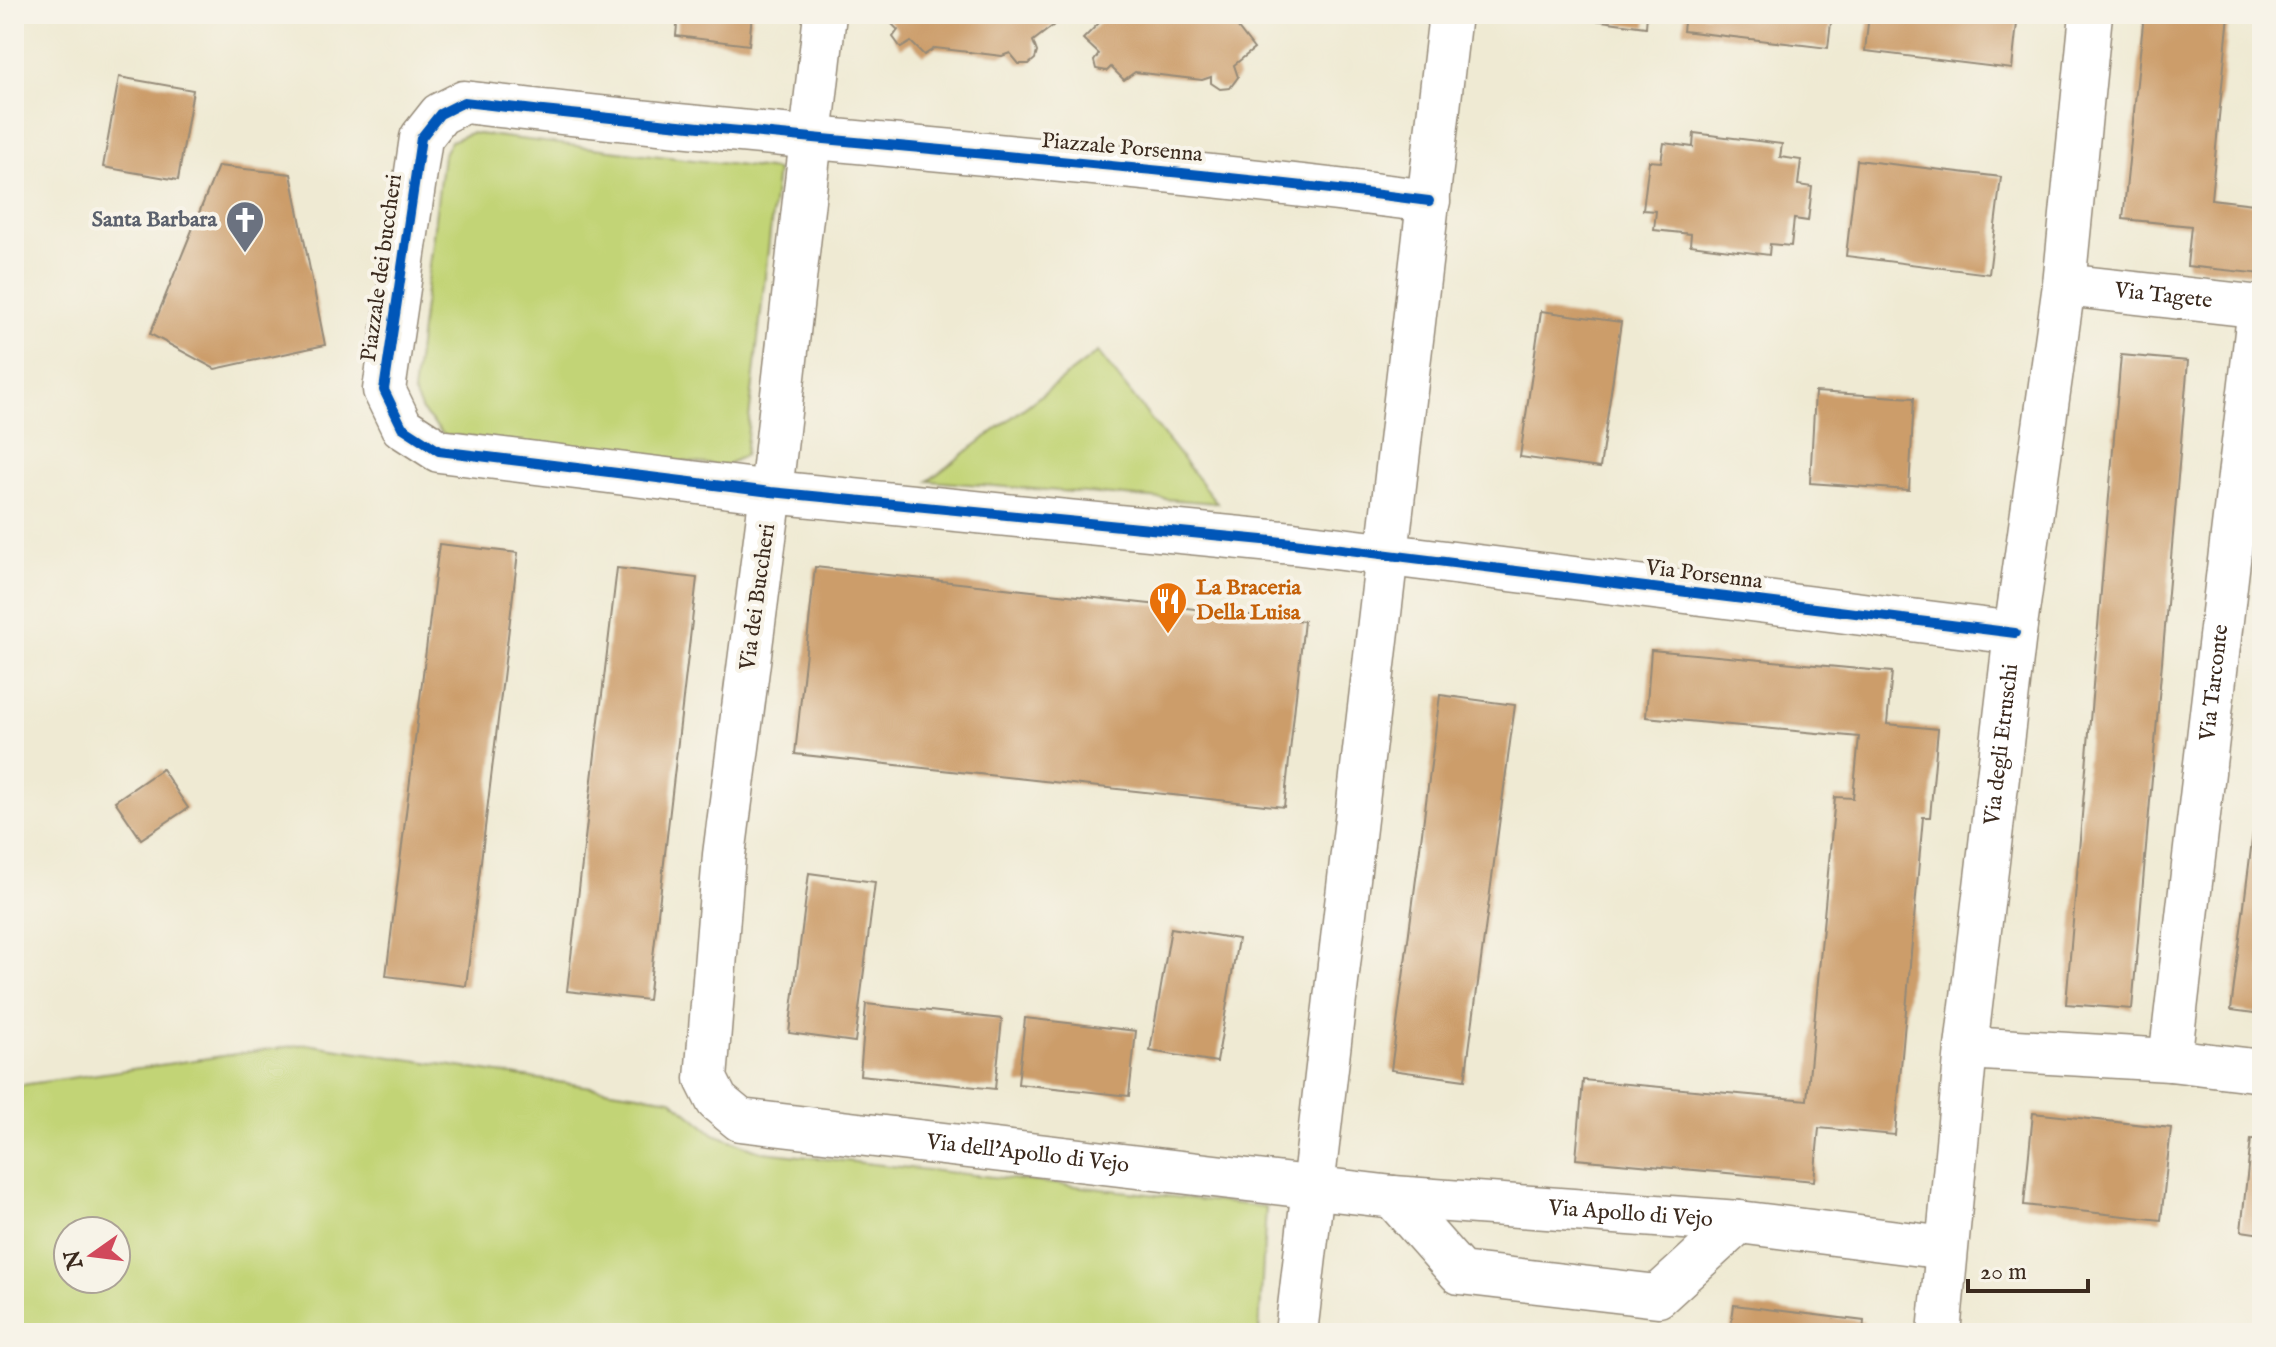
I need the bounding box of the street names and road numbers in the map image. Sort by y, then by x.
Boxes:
street label: Piazzale Porsenna [1040,127,1204,169]
street label: Piazzale dei buccheri [355,172,409,364]
street label: Via Tagete [2112,277,2214,315]
street label: Via dei Buccheri [734,522,782,673]
street label: Via Porsenna [1643,554,1765,596]
street label: Via Tarconte [2194,623,2235,743]
street label: Via degli Etruschi [1978,662,2025,828]
street label: Via dell'Apollo di Vejo [924,1128,1131,1180]
street label: Via Apollo di Vejo [1546,1194,1714,1234]

